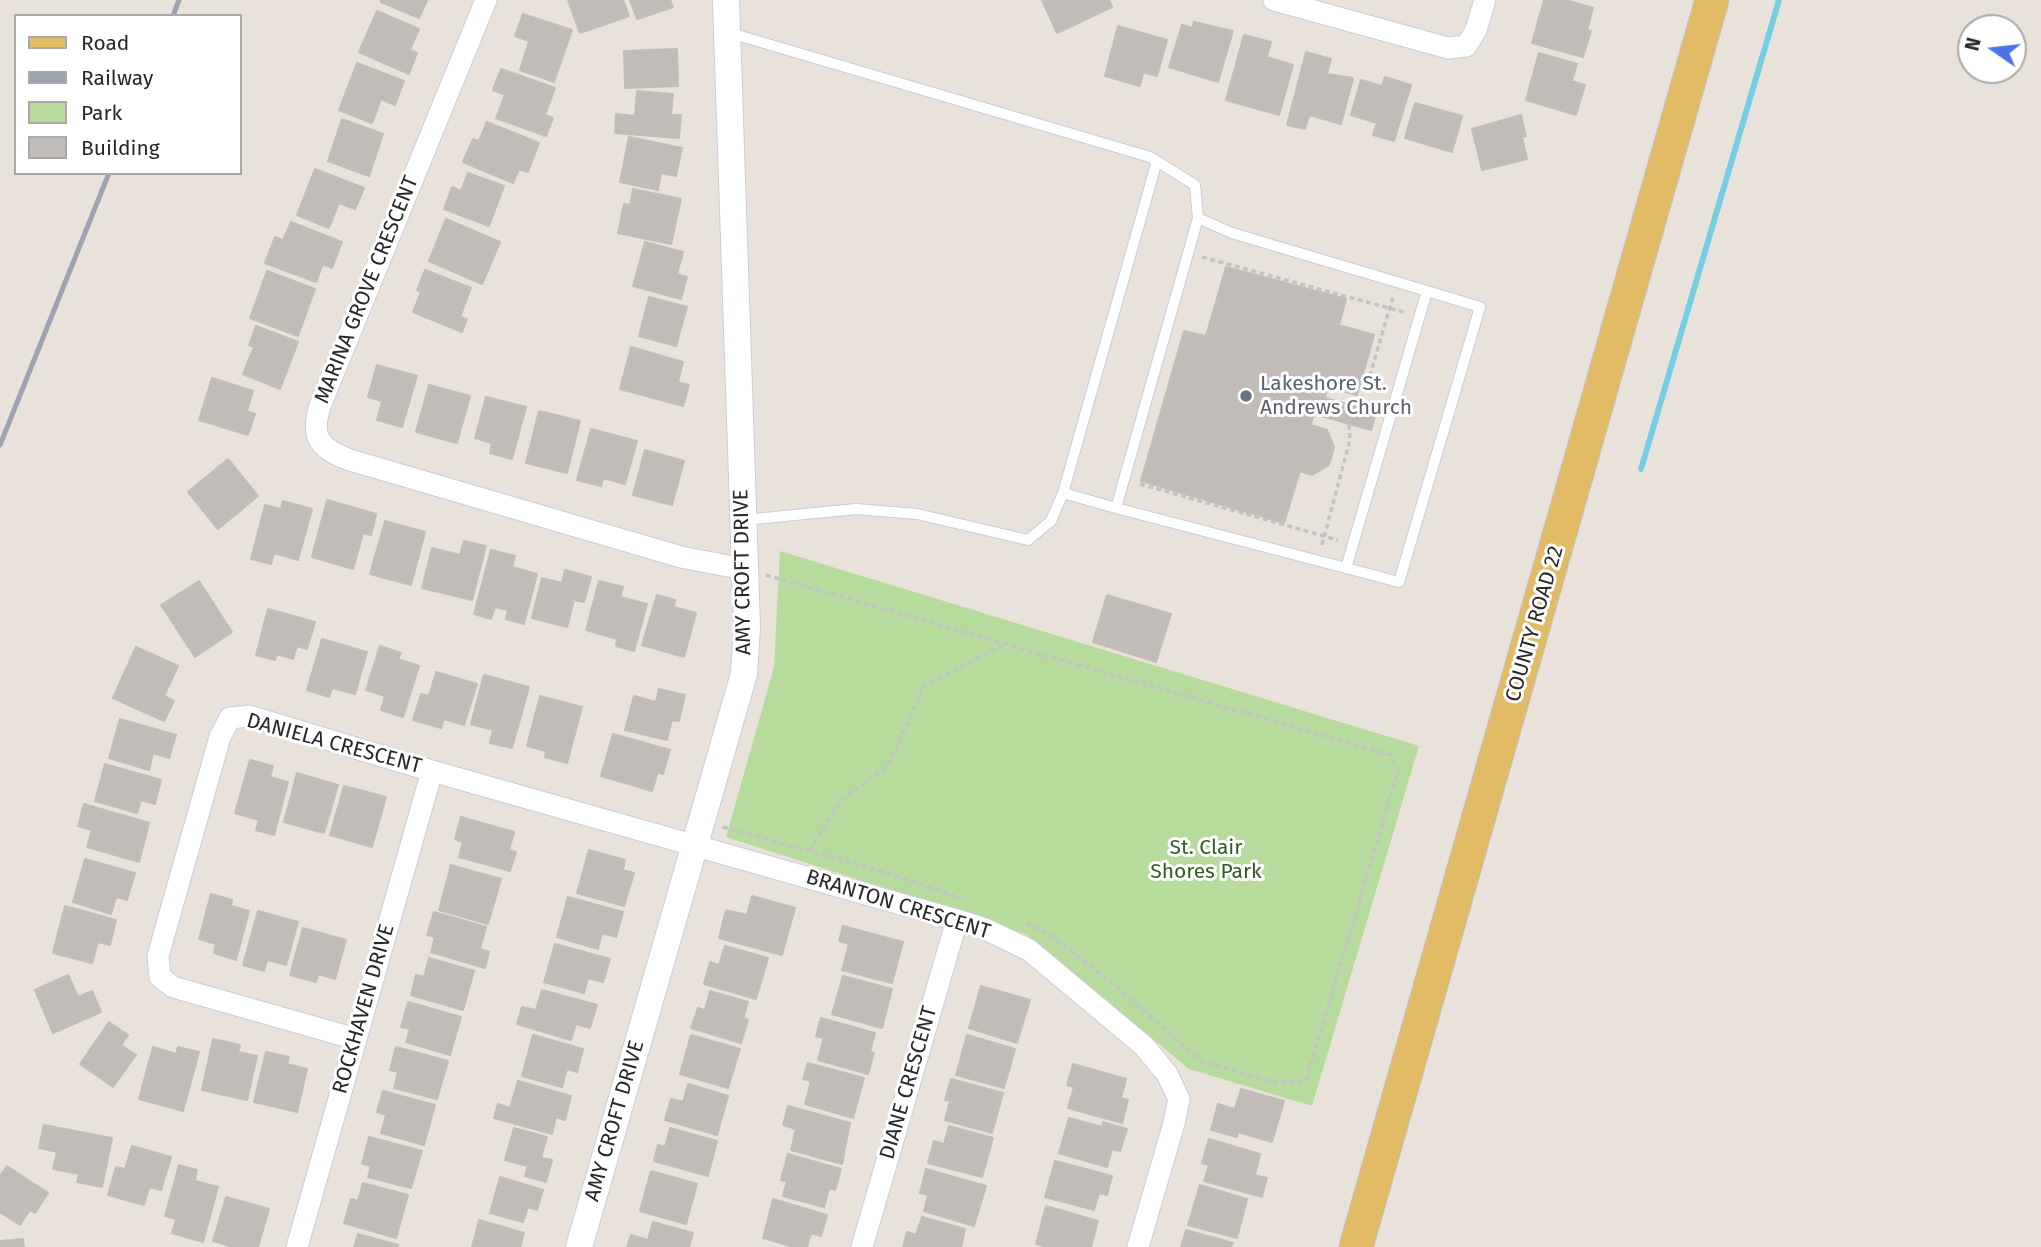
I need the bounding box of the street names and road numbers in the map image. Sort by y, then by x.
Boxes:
street label: MARINA GROVE CRESCENT [310,173,424,407]
street label: AMY CROFT DRIVE [729,489,757,655]
street label: COUNTY ROAD 22 [1501,543,1569,705]
street label: DANIELA CRESCENT [244,708,424,780]
street label: BRANTON CRESCENT [803,865,993,945]
street label: ROCKHAVEN DRIVE [328,921,400,1097]
street label: DIANE CRESCENT [875,1004,943,1162]
street label: AMY CROFT DRIVE [580,1038,650,1204]

